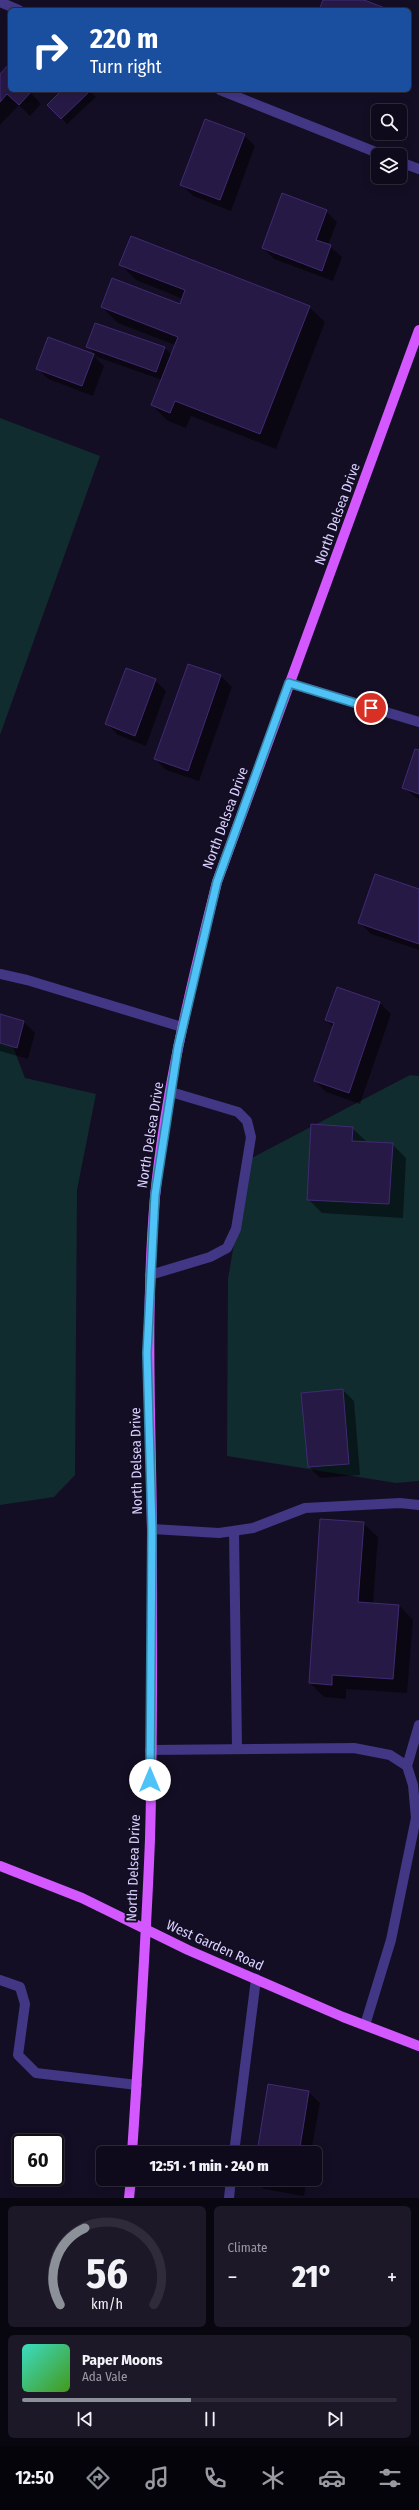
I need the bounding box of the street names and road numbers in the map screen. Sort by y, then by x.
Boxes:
street label: North Delsea Drive [311,461,364,567]
street label: North Delsea Drive [199,765,252,871]
street label: North Delsea Drive [134,1081,167,1189]
street label: North Delsea Drive [127,1407,146,1515]
street label: North Delsea Drive [123,1814,144,1922]
street label: West Garden Road [164,1916,266,1974]

